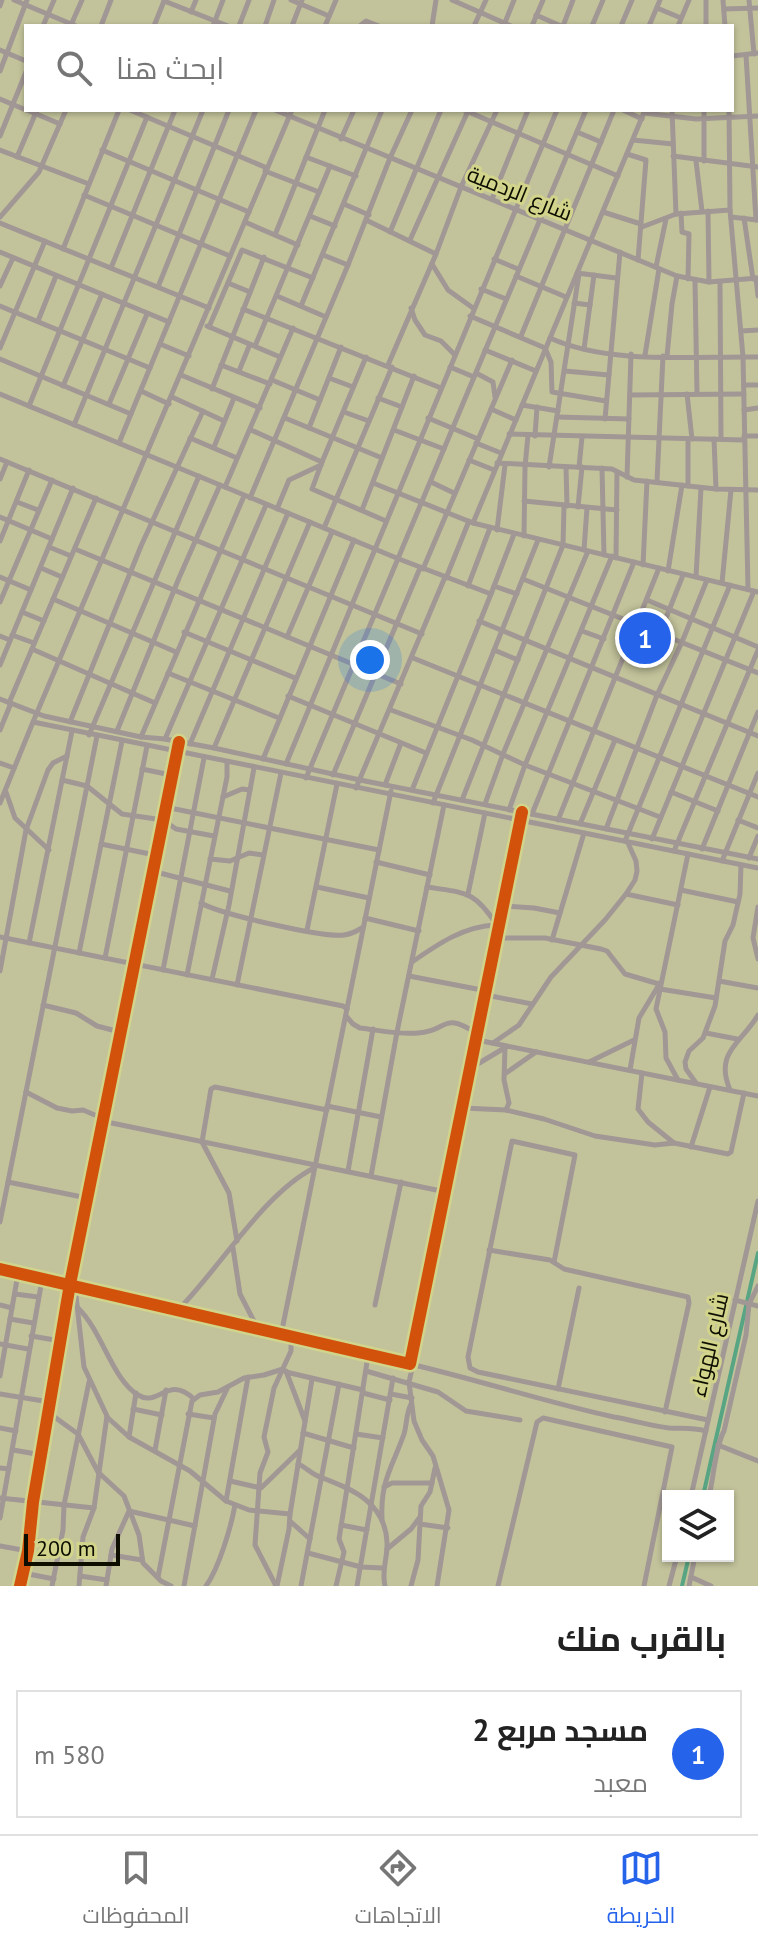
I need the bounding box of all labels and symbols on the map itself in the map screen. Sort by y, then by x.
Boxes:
street label: شارع الردمية [463,159,577,228]
pin: 1 [619,608,671,668]
your location [350,640,390,680]
street label: شارع الهواء [683,1290,735,1400]
scale bar [24,1530,120,1566]

